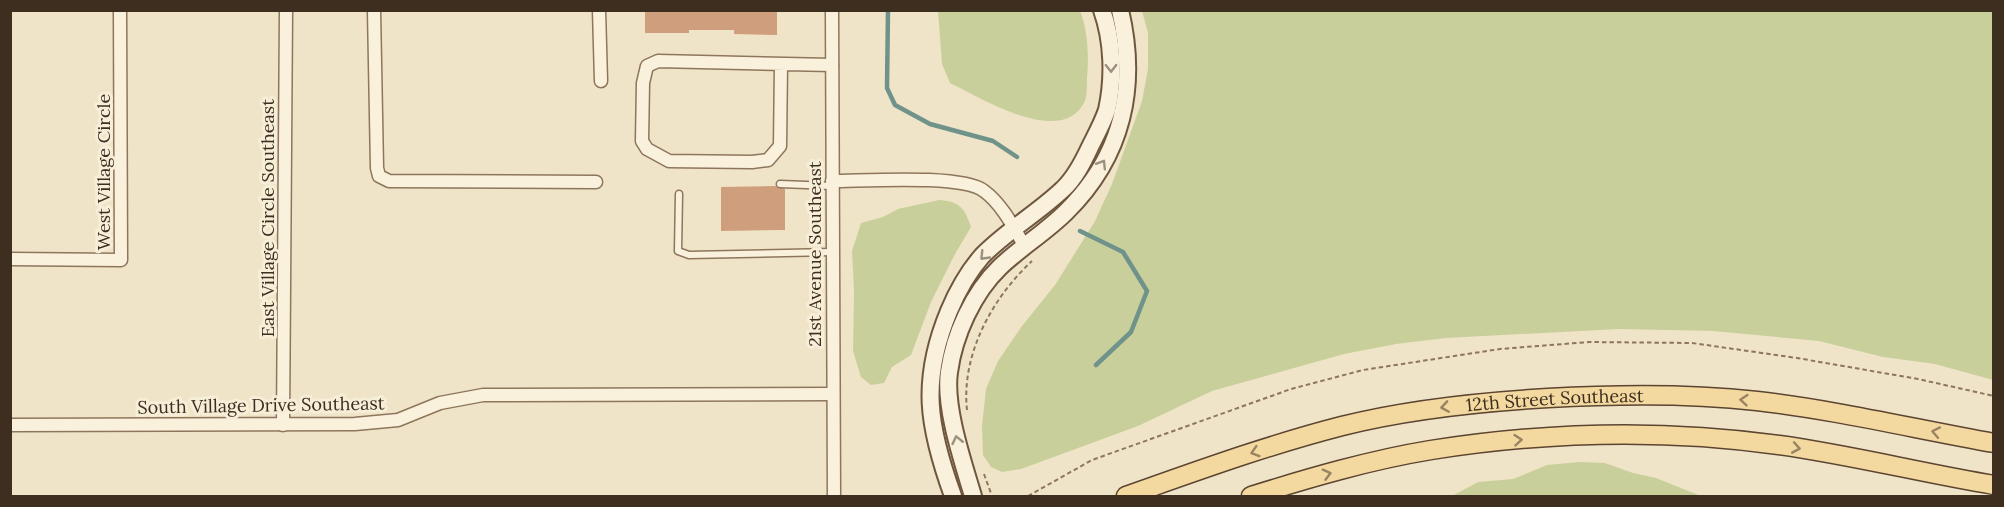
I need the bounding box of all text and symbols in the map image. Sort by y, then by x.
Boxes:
one-way arrow [1105,63,1117,72]
street label: West Village Circle [92,94,115,250]
street label: East Village Circle Southeast [256,99,279,337]
one-way arrow [1095,160,1106,171]
street label: 21st Avenue Southeast [803,161,826,347]
one-way arrow [980,249,991,259]
street label: 12th Street Southeast [1465,383,1644,416]
street label: South Village Drive Southeast [137,391,385,419]
one-way arrow [1739,393,1748,406]
one-way arrow [1440,401,1449,413]
one-way arrow [1931,426,1941,439]
one-way arrow [1514,434,1523,447]
one-way arrow [952,436,965,446]
one-way arrow [1791,441,1801,454]
one-way arrow [1250,444,1261,457]
one-way arrow [1321,469,1332,481]

